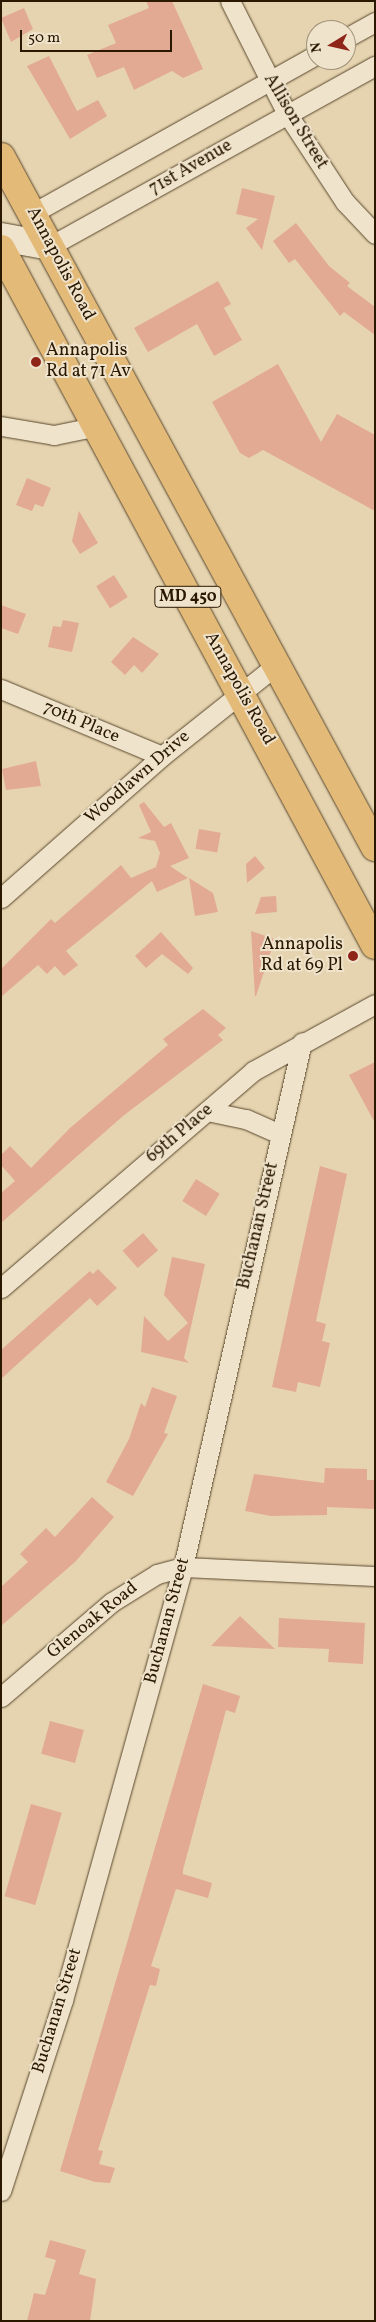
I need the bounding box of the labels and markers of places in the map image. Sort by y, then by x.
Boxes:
place label: Annapolis Rd at 71 Av [46,341,131,384]
marker: Annapolis Rd at 71 Av [30,356,42,368]
place label: Annapolis Rd at 69 Pl [261,935,343,978]
marker: Annapolis Rd at 69 Pl [347,950,359,962]

